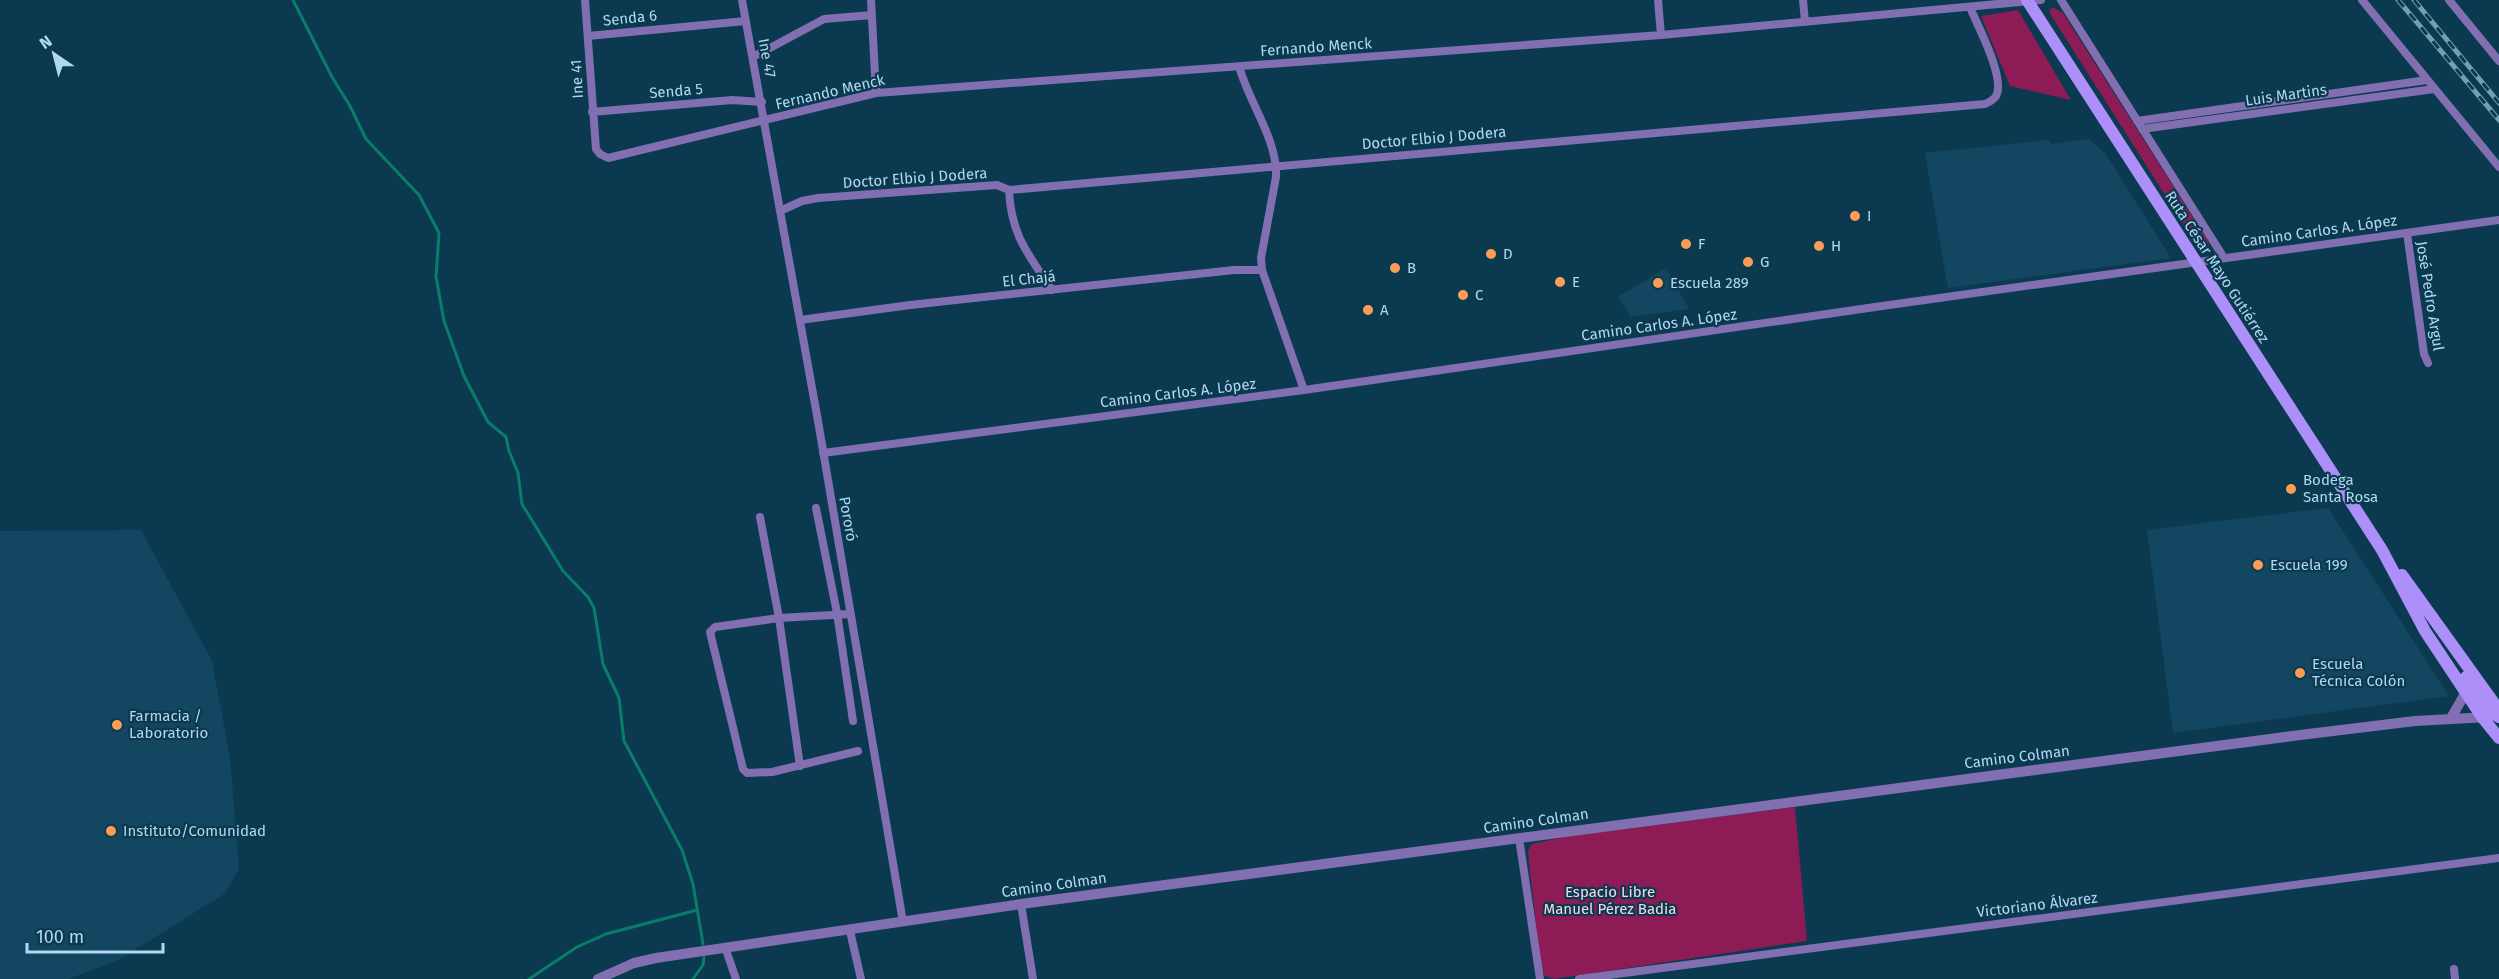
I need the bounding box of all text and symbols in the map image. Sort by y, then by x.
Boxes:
street label: Senda 6 [602,6,658,30]
north arrow [24,24,84,84]
text: N [36,31,55,53]
street label: Fernando Menck [1260,34,1373,60]
street label: Ine 47 [754,37,780,80]
street label: Ine 41 [567,59,587,99]
street label: Fernando Menck [774,71,887,113]
street label: Senda 5 [648,80,704,102]
street label: Luis Martins [2244,80,2328,110]
street label: Doctor Elbio J Dodera [1361,123,1507,153]
street label: Doctor Elbio J Dodera [842,164,988,192]
street label: Ruta César Mayo Gutiérrez [2161,188,2273,347]
place label: I [1867,207,1871,225]
marker: I [1848,209,1862,223]
street label: Camino Carlos A. López [2240,211,2398,251]
place label: F [1698,235,1705,253]
marker: F [1679,237,1693,251]
place label: H [1831,237,1841,255]
marker: H [1812,239,1826,253]
street label: José Pedro Argul [2412,240,2448,353]
place label: D [1503,245,1513,263]
marker: D [1484,247,1498,261]
place label: G [1760,253,1769,271]
marker: G [1741,255,1755,269]
place label: B [1407,259,1416,277]
marker: B [1388,261,1402,275]
street label: El Chajá [1001,267,1057,291]
place label: E [1572,273,1580,291]
place label: Escuela 289 [1670,274,1749,292]
marker: E [1553,275,1567,289]
marker: Escuela 289 [1651,276,1665,290]
place label: C [1475,286,1484,304]
marker: C [1456,288,1470,302]
place label: A [1380,301,1389,319]
marker: A [1361,303,1375,317]
street label: Camino Carlos A. López [1580,305,1738,345]
street label: Camino Carlos A. López [1099,374,1257,411]
place label: Bodega Santa Rosa [2303,471,2378,506]
marker: Bodega Santa Rosa [2284,482,2298,496]
street label: Pororó [835,495,861,543]
place label: Escuela 199 [2270,556,2348,574]
marker: Escuela 199 [2251,558,2265,572]
place label: Escuela Técnica Colón [2312,655,2405,690]
marker: Escuela Técnica Colón [2293,666,2307,680]
place label: Farmacia / Laboratorio [129,707,208,742]
marker: Farmacia / Laboratorio [110,718,124,732]
street label: Camino Colman [1963,742,2071,772]
street label: Camino Colman [1482,805,1590,837]
place label: Instituto/Comunidad [123,822,266,840]
marker: Instituto/Comunidad [104,824,118,838]
street label: Camino Colman [1000,869,1108,901]
park label: Espacio Libre Manuel Pérez Badia [1544,883,1676,918]
street label: Victoriano Álvarez [1976,889,2099,921]
scale bar [27,916,164,954]
text: 100 m [36,926,84,948]

